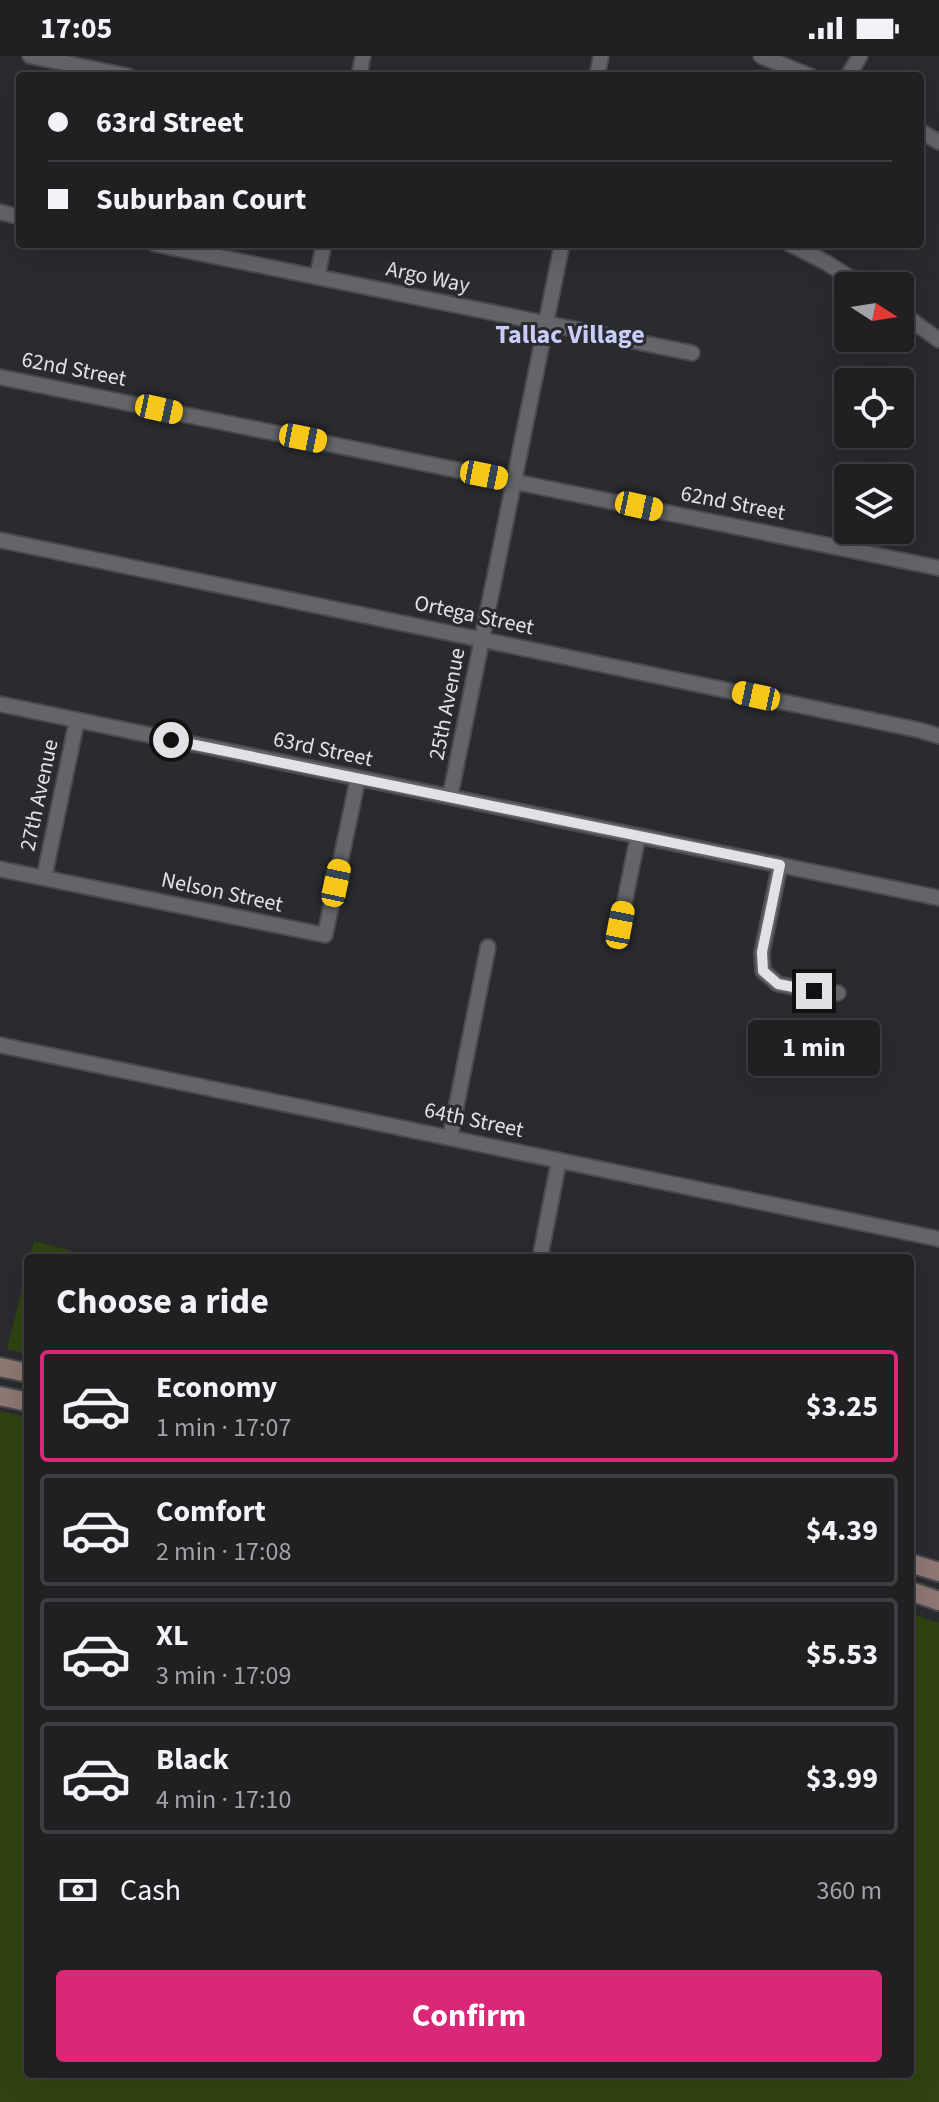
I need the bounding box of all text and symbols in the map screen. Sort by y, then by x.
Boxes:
text: 17:05 [40,7,112,50]
text: 63rd Street [96,101,244,144]
text: Suburban Court [96,178,306,221]
street label: Argo Way [383,253,473,302]
north arrow [834,272,914,352]
map controls [834,272,914,544]
district label: Tallac Village [495,316,645,353]
street label: 62nd Street [19,343,129,395]
button: locate [834,368,914,448]
car [133,392,185,426]
car [277,422,329,454]
car [458,459,510,491]
button: layers [834,464,914,544]
street label: 62nd Street [678,477,788,529]
car [613,489,665,523]
street label: Ortega Street [411,587,537,643]
street label: 25th Avenue [420,645,474,763]
car [730,679,782,713]
route start [153,722,189,758]
street label: 63rd Street [270,723,376,775]
street label: 27th Avenue [12,736,66,854]
car [319,857,353,909]
street label: Nelson Street [158,864,286,921]
car [604,899,636,951]
route end [796,973,832,1009]
callout: 1 min [748,1019,880,1075]
text: 1 min [782,1029,846,1066]
street label: 64th Street [421,1094,527,1146]
text: Choose a ride [56,1276,269,1327]
text: Economy [156,1366,277,1409]
icon: car [60,1370,132,1442]
text: $3.25 [806,1385,878,1428]
text: 1 min · 17:07 [156,1409,291,1446]
text: Comfort [156,1490,266,1533]
icon: car [60,1494,132,1566]
text: $4.39 [806,1509,878,1552]
text: 2 min · 17:08 [156,1533,291,1570]
text: XL [156,1614,189,1657]
icon: car [60,1618,132,1690]
text: $5.53 [806,1633,878,1676]
text: 3 min · 17:09 [156,1657,291,1694]
text: Black [156,1738,229,1781]
icon: car [60,1742,132,1814]
text: $3.99 [806,1757,878,1800]
text: 4 min · 17:10 [156,1781,291,1818]
icon: cash [56,1868,100,1912]
text: Cash [120,1869,181,1912]
text: 360 m [816,1872,882,1909]
button: Confirm [56,1970,882,2062]

